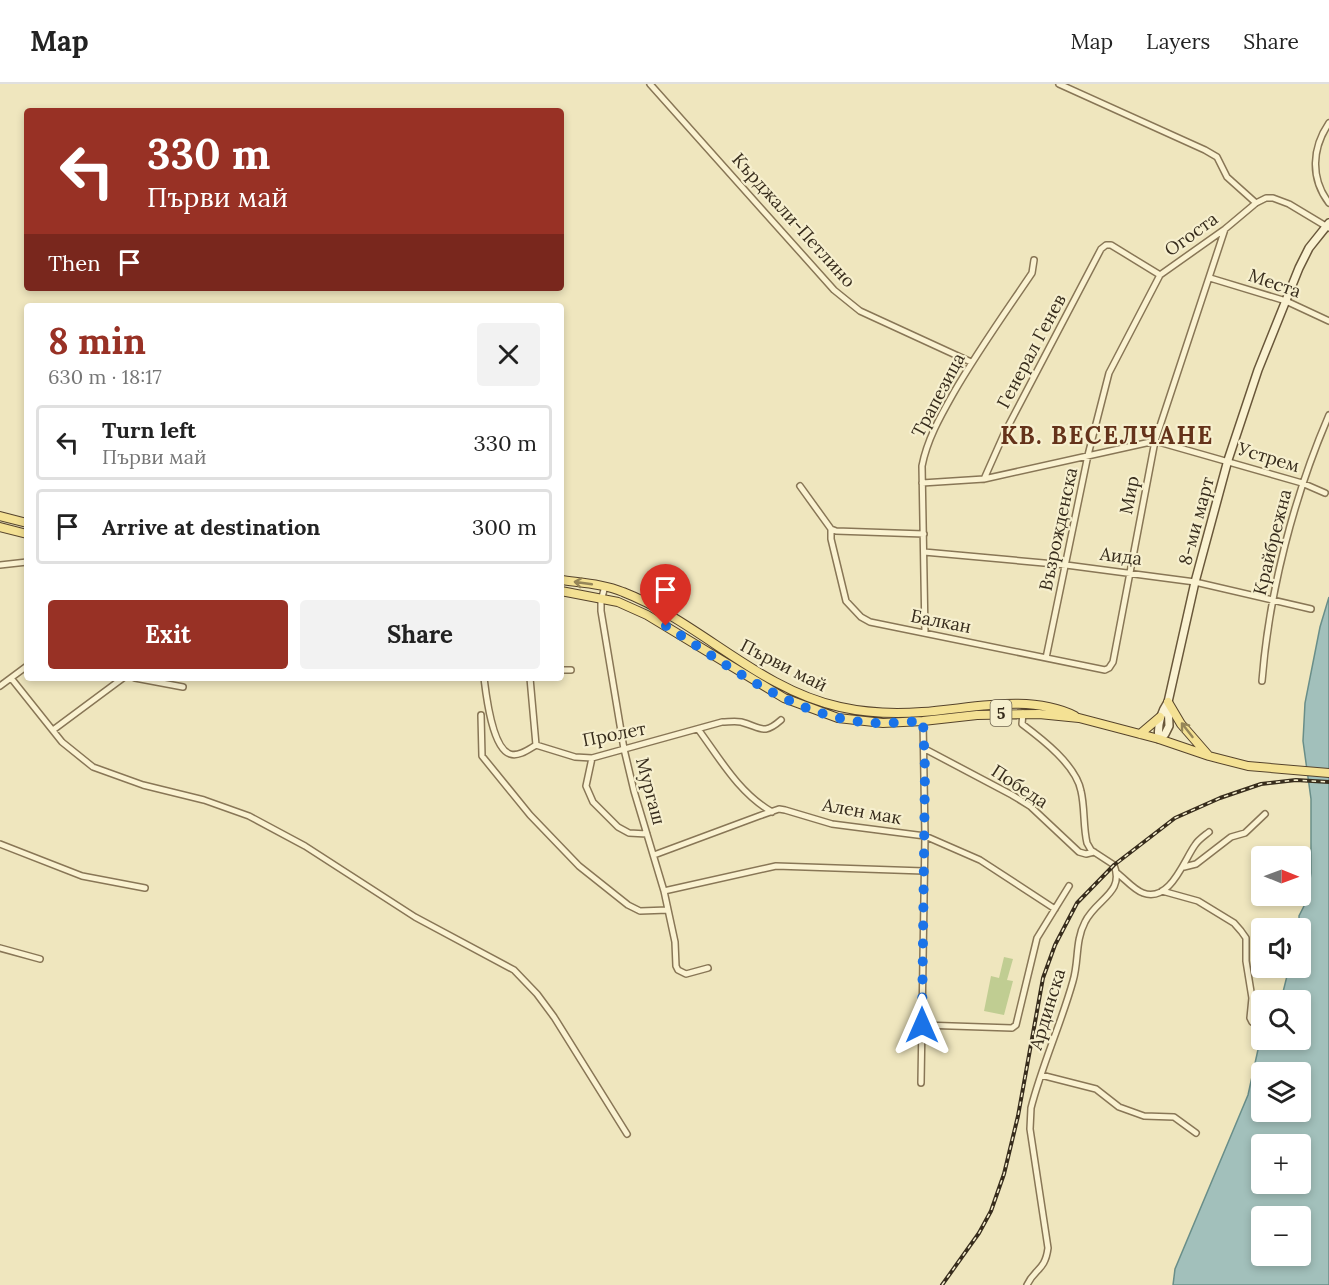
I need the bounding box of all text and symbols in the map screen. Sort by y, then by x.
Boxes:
text: Map [30,23,89,59]
text: Map [1070,28,1113,55]
text: Layers [1146,28,1210,55]
text: Share [1243,28,1299,55]
text: 330 m [147,127,270,181]
icon: left [48,132,126,210]
street label: Кърджали-Петлино [727,148,861,292]
text: Първи май [147,180,288,214]
street label: Огоста [1160,207,1222,261]
icon: arrive [113,246,146,279]
text: Then [48,249,101,277]
street label: Места [1246,263,1304,303]
street label: Генерал Генев [991,290,1071,412]
text: 8 min [48,318,146,364]
button: close [477,323,540,386]
street label: Трапезица [906,349,970,441]
text: 630 m · 18:17 [48,364,162,389]
text: Turn left [102,416,196,444]
district label: КВ. ВЕСЕЛЧАНЕ [1000,420,1214,451]
icon: left [51,426,84,459]
text: 330 m [473,429,537,457]
street label: Устрем [1234,436,1303,477]
text: Първи май [102,444,207,469]
street label: Възрожденска [1034,465,1082,593]
street label: Мир [1114,474,1144,516]
street label: 8-ми март [1173,474,1219,568]
street label: Крайбрежна [1248,487,1296,597]
icon: arrive [51,510,84,543]
text: Arrive at destination [102,513,320,541]
text: 300 m [472,513,537,541]
street label: Аида [1098,542,1143,570]
pin [640,564,691,626]
icon: arrive [649,573,682,606]
one-way arrow [574,577,594,588]
button: Exit [48,600,288,669]
button: Share [300,600,540,669]
street label: Балкан [909,604,973,638]
street label: Първи май [737,633,831,697]
road number: 5 [990,700,1012,726]
street label: Пролет [580,717,648,751]
one-way arrow [1180,723,1193,739]
street label: Мургаш [631,755,671,827]
street label: Победа [987,759,1053,813]
street label: Ален мак [820,793,904,829]
north arrow [1251,846,1311,906]
map controls [1251,846,1311,1266]
button: sound [1251,918,1311,978]
street label: Ардинска [1023,966,1070,1053]
button: search [1251,990,1311,1050]
position arrow [890,993,954,1057]
button: layers [1251,1062,1311,1122]
button: + [1251,1134,1311,1194]
button: − [1251,1206,1311,1266]

